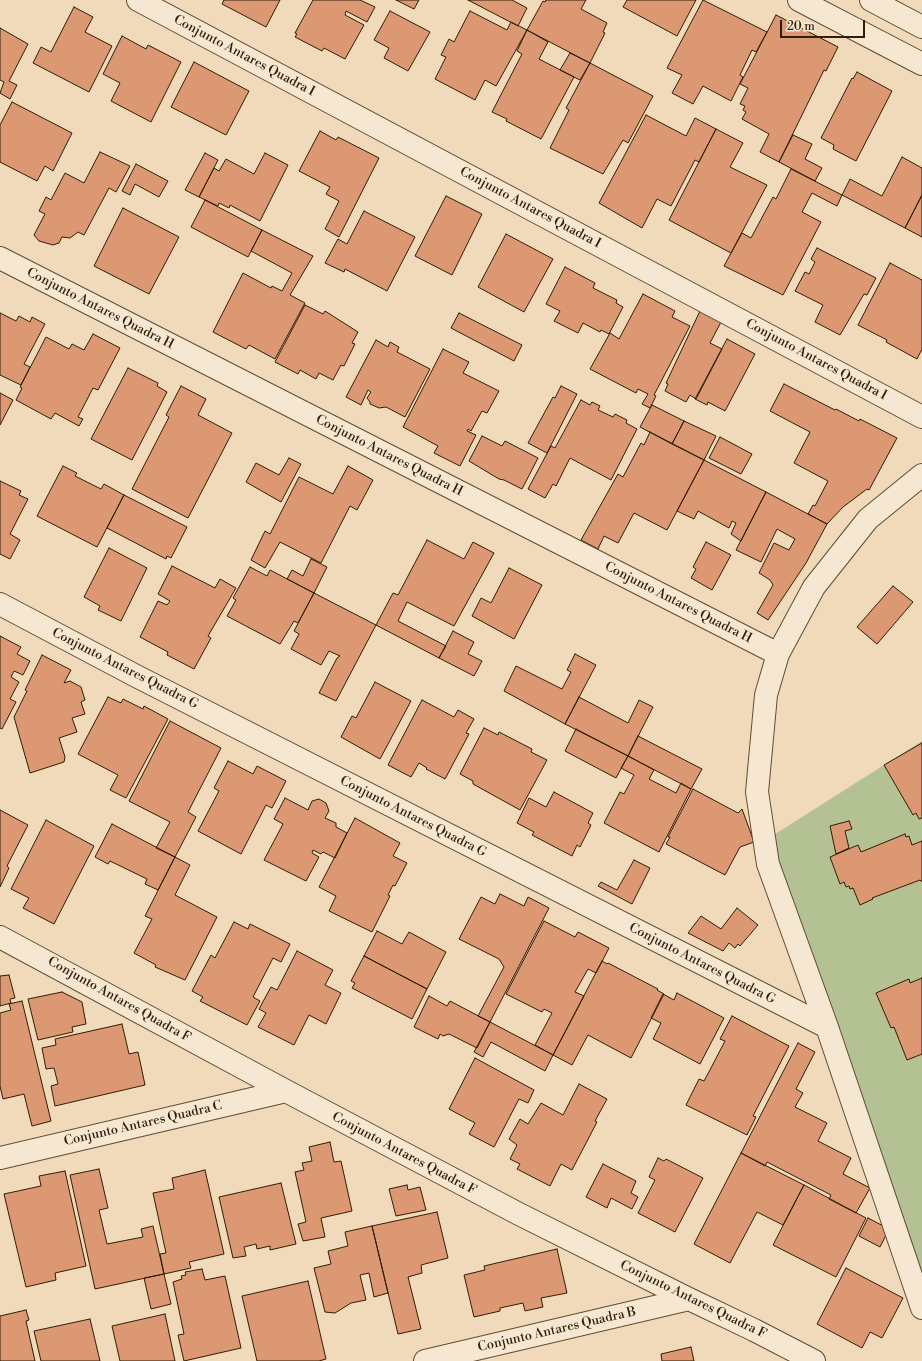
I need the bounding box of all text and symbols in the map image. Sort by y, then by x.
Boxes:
street label: Conjunto Antares Quadra I [171,12,317,100]
scale bar [782,12,867,38]
text: 20 m [787,19,815,34]
street label: Conjunto Antares Quadra I [457,164,603,252]
street label: Conjunto Antares Quadra H [24,265,176,353]
street label: Conjunto Antares Quadra I [743,316,889,404]
street label: Conjunto Antares Quadra H [313,412,465,500]
street label: Conjunto Antares Quadra H [602,559,754,647]
street label: Conjunto Antares Quadra G [49,625,201,713]
street label: Conjunto Antares Quadra G [337,773,489,861]
street label: Conjunto Antares Quadra G [626,920,778,1008]
street label: Conjunto Antares Quadra F [45,954,193,1046]
street label: Conjunto Antares Quadra C [62,1098,224,1150]
street label: Conjunto Antares Quadra F [329,1109,479,1199]
street label: Conjunto Antares Quadra F [617,1258,769,1342]
street label: Conjunto Antares Quadra B [476,1304,638,1356]

